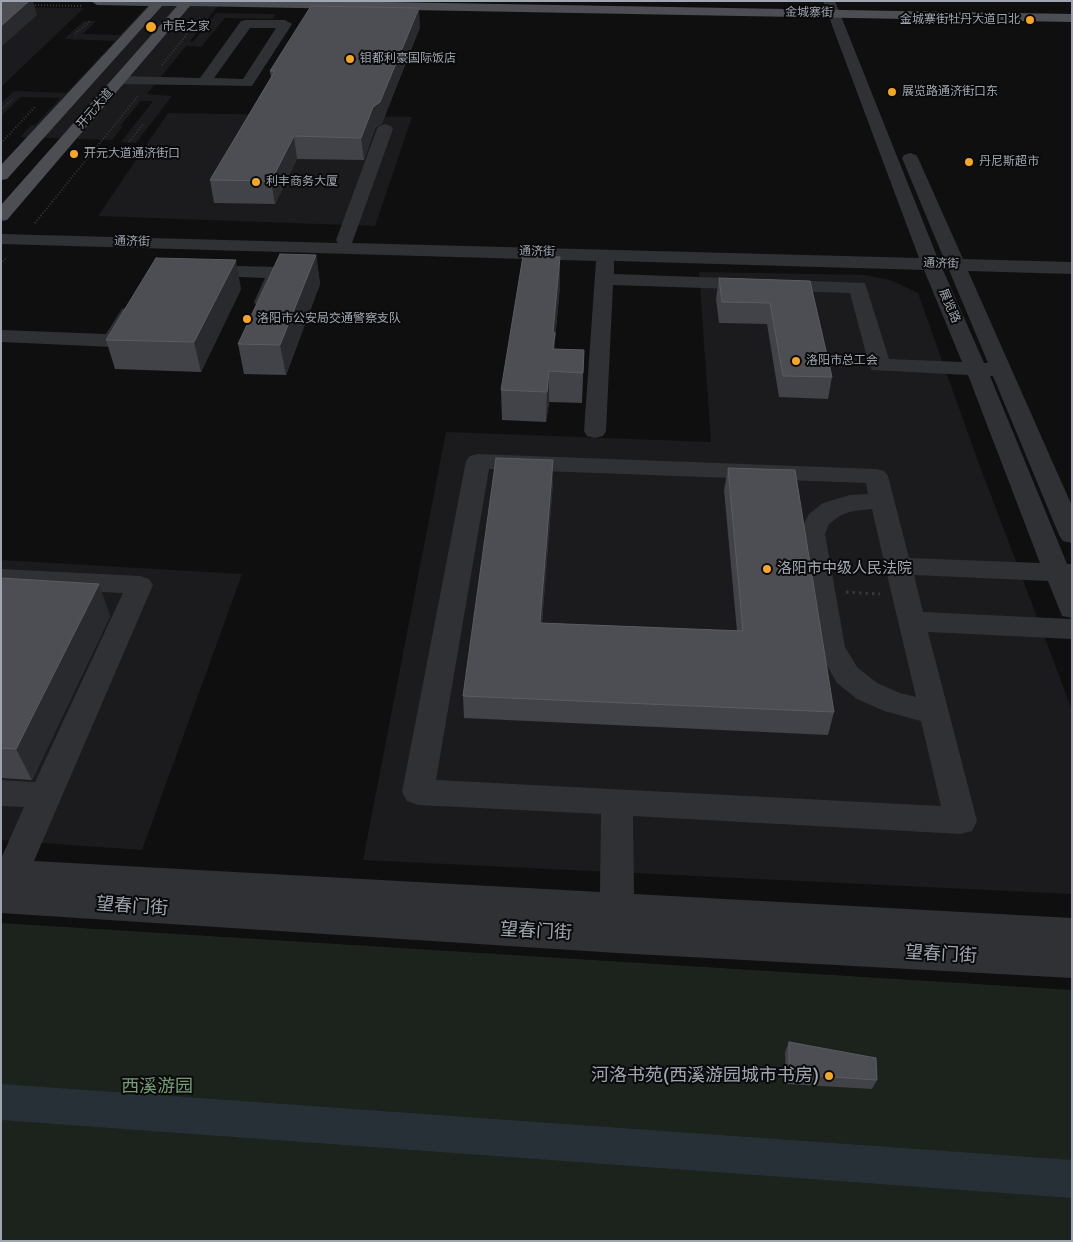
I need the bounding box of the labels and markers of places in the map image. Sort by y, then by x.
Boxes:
place label: 金城寨街牡丹大道口北 [900,13,1020,27]
marker: 金城寨街牡丹大道口北 [1024,14,1036,26]
marker: 市民之家 [144,20,158,34]
place label: 市民之家 [162,20,210,34]
place label: 钼都利豪国际饭店 [360,52,456,66]
marker: 钼都利豪国际饭店 [344,53,356,65]
place label: 展览路通济街口东 [902,85,998,99]
marker: 展览路通济街口东 [886,86,898,98]
place label: 开元大道通济街口 [84,147,180,161]
marker: 开元大道通济街口 [68,148,80,160]
place label: 丹尼斯超市 [979,155,1039,169]
marker: 丹尼斯超市 [963,156,975,168]
place label: 利丰商务大厦 [266,175,338,189]
marker: 利丰商务大厦 [250,176,262,188]
place label: 洛阳市公安局交通警察支队 [257,312,401,326]
marker: 洛阳市公安局交通警察支队 [241,313,253,325]
place label: 洛阳市总工会 [806,354,878,368]
marker: 洛阳市总工会 [790,355,802,367]
place label: 洛阳市中级人民法院 [777,560,912,578]
marker: 洛阳市中级人民法院 [761,563,773,575]
place label: 河洛书苑(西溪游园城市书房) [591,1065,819,1087]
marker: 河洛书苑(西溪游园城市书房) [823,1070,835,1082]

